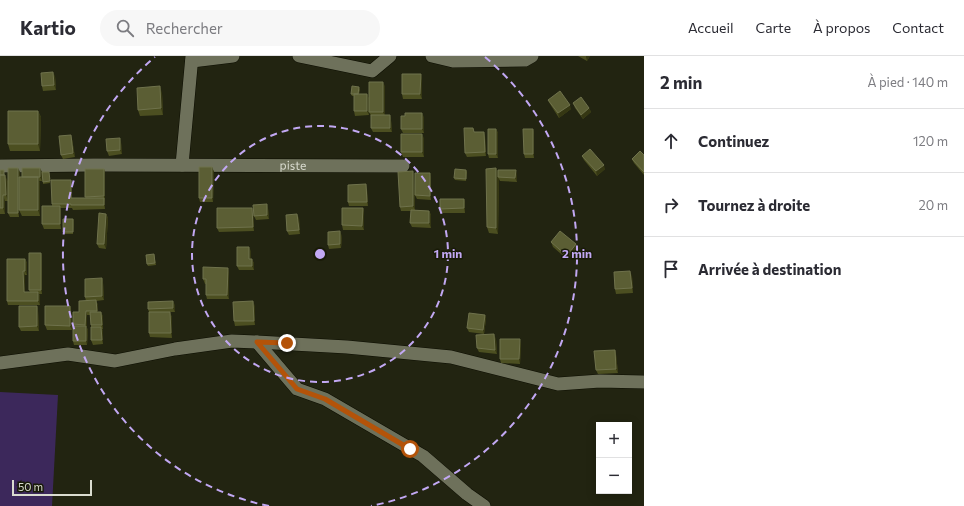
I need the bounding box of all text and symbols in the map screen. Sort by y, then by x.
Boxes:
search box [100,10,380,46]
text: Kartio [20,16,76,39]
icon: search [114,17,136,39]
text: Rechercher [146,19,223,37]
text: Accueil [688,19,734,36]
text: Carte [756,19,791,36]
text: À propos [813,19,870,36]
text: Contact [892,19,944,36]
text: 2 min [660,72,702,93]
text: À pied · 140 m [867,74,948,90]
icon: ahead [660,130,682,152]
text: Continuez [698,132,769,150]
text: 120 m [913,133,948,149]
street label: piste [280,158,306,172]
icon: right [660,194,682,216]
text: Tournez à droite [698,196,810,214]
text: 20 m [919,197,948,213]
text: 1 min [434,246,462,260]
text: 2 min [562,246,592,260]
centre of rings [313,247,327,261]
icon: arrive [660,258,682,280]
text: Arrivée à destination [698,260,841,278]
route end [278,334,296,352]
map controls [596,422,632,494]
button: + [596,422,632,458]
route start [401,440,419,458]
button: − [596,458,632,494]
scale bar [12,478,92,497]
text: 50 m [18,480,43,493]

